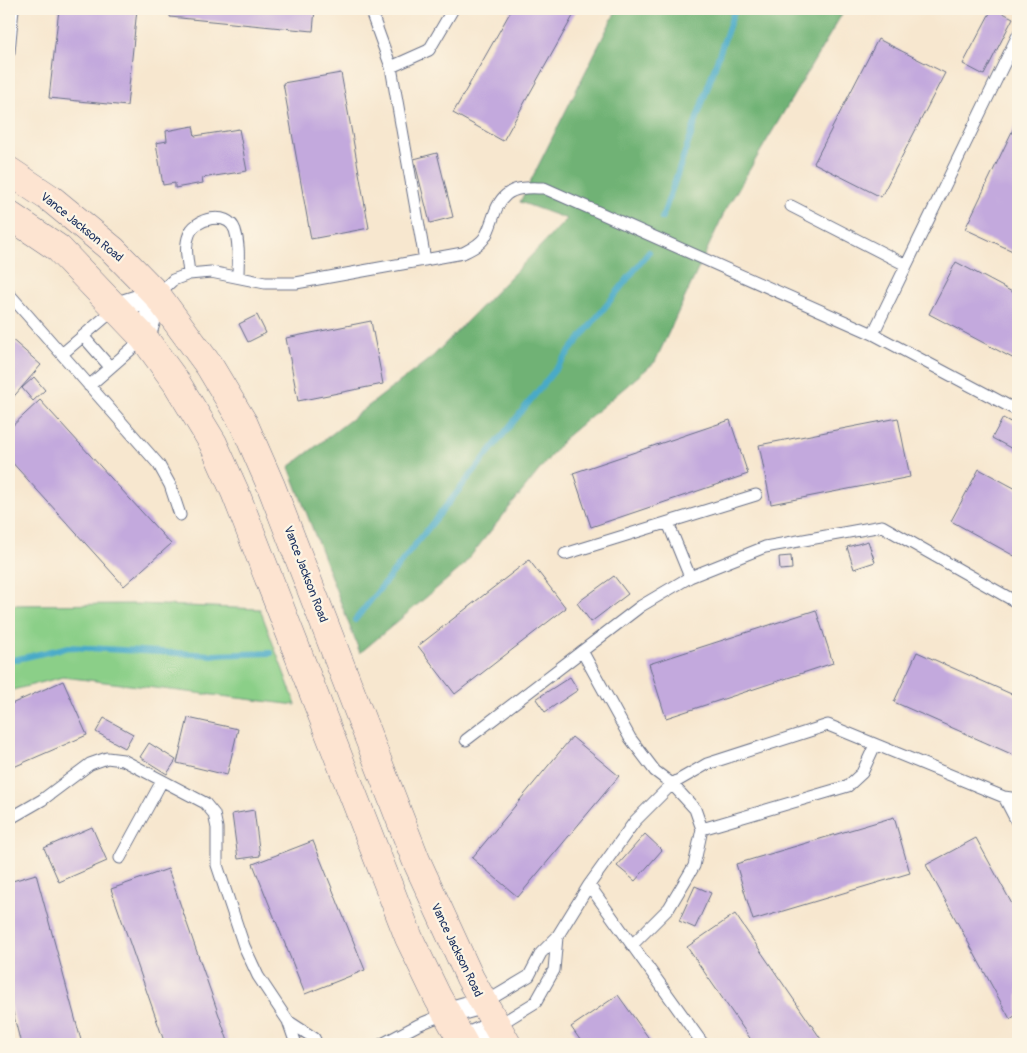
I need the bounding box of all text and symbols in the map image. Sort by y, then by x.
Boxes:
street label: Vance Jackson Road [37,189,126,265]
street label: Vance Jackson Road [280,524,331,625]
street label: Vance Jackson Road [427,901,486,1000]

